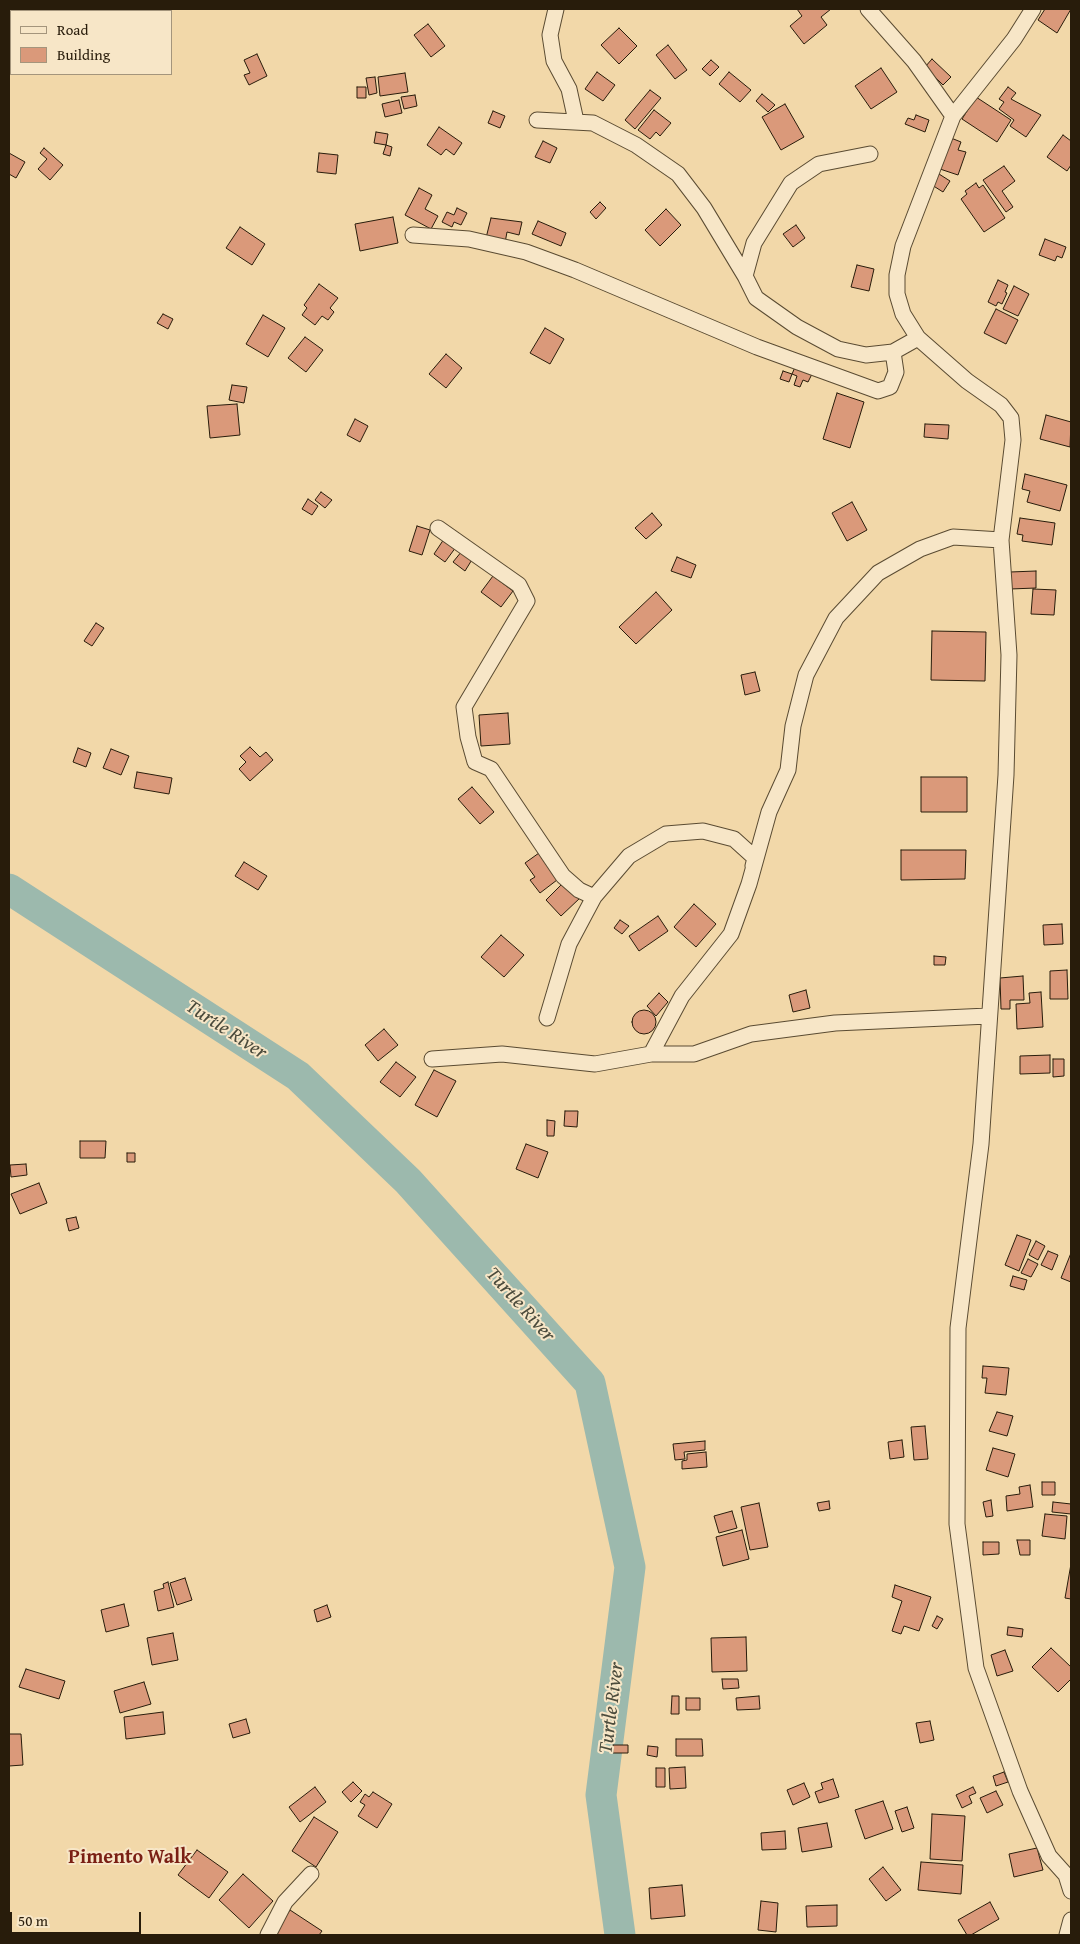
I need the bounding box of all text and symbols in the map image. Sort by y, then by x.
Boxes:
legend [10,10,172,75]
text: Road [57,19,88,40]
text: Building [57,44,110,65]
water label: Turtle River [181,995,271,1065]
water label: Turtle River [480,1263,560,1347]
water label: Turtle River [594,1661,630,1755]
district label: Pimento Walk [68,1846,192,1870]
scale bar [12,1902,144,1934]
text: 50 m [18,1910,48,1931]

